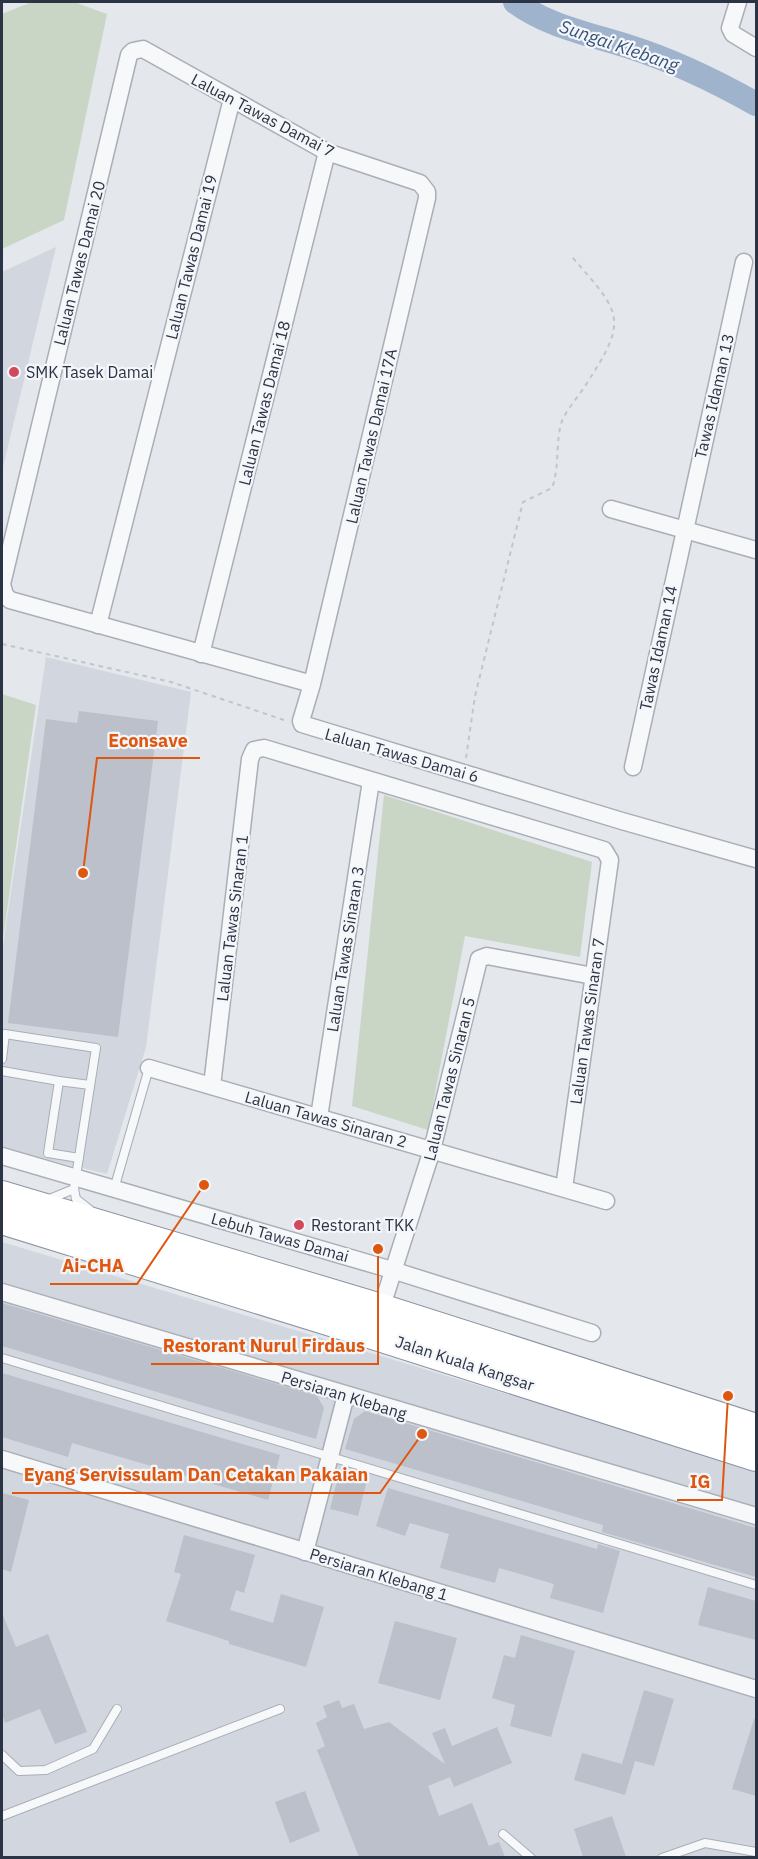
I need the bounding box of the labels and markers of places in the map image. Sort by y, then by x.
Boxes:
place label: SMK Tasek Damai [26,362,153,382]
marker: SMK Tasek Damai [7,365,21,379]
callout: Econsave [97,722,200,758]
place label: Restorant TKK [311,1215,414,1235]
marker: Restorant TKK [292,1218,306,1232]
callout: Ai-CHA [50,1248,137,1284]
callout: Restorant Nurul Firdaus [151,1328,378,1364]
callout: Eyang Servissulam Dan Cetakan Pakaian [12,1457,380,1493]
callout: IG [677,1464,722,1500]

